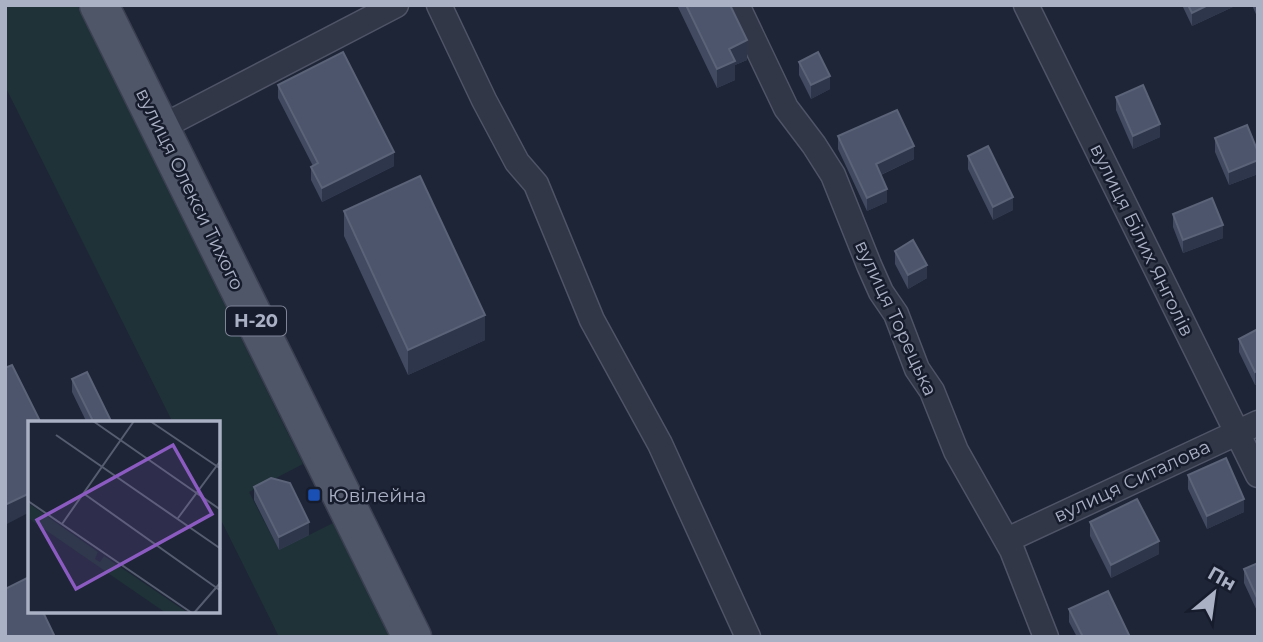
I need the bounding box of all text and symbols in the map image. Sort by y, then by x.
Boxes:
street label: вулиця Олекси Тихого [131,84,249,294]
street label: вулиця Білих Янголів [1085,140,1199,340]
street label: вулиця Торецька [850,237,942,399]
road number: Н-20 [226,306,286,335]
inset map [28,421,220,614]
street label: вулиця Ситалова [1050,435,1214,527]
place label: Ювілейна [328,484,426,507]
marker: Ювілейна [306,487,322,503]
north arrow [1179,558,1249,628]
text: Пн [1204,562,1240,596]

